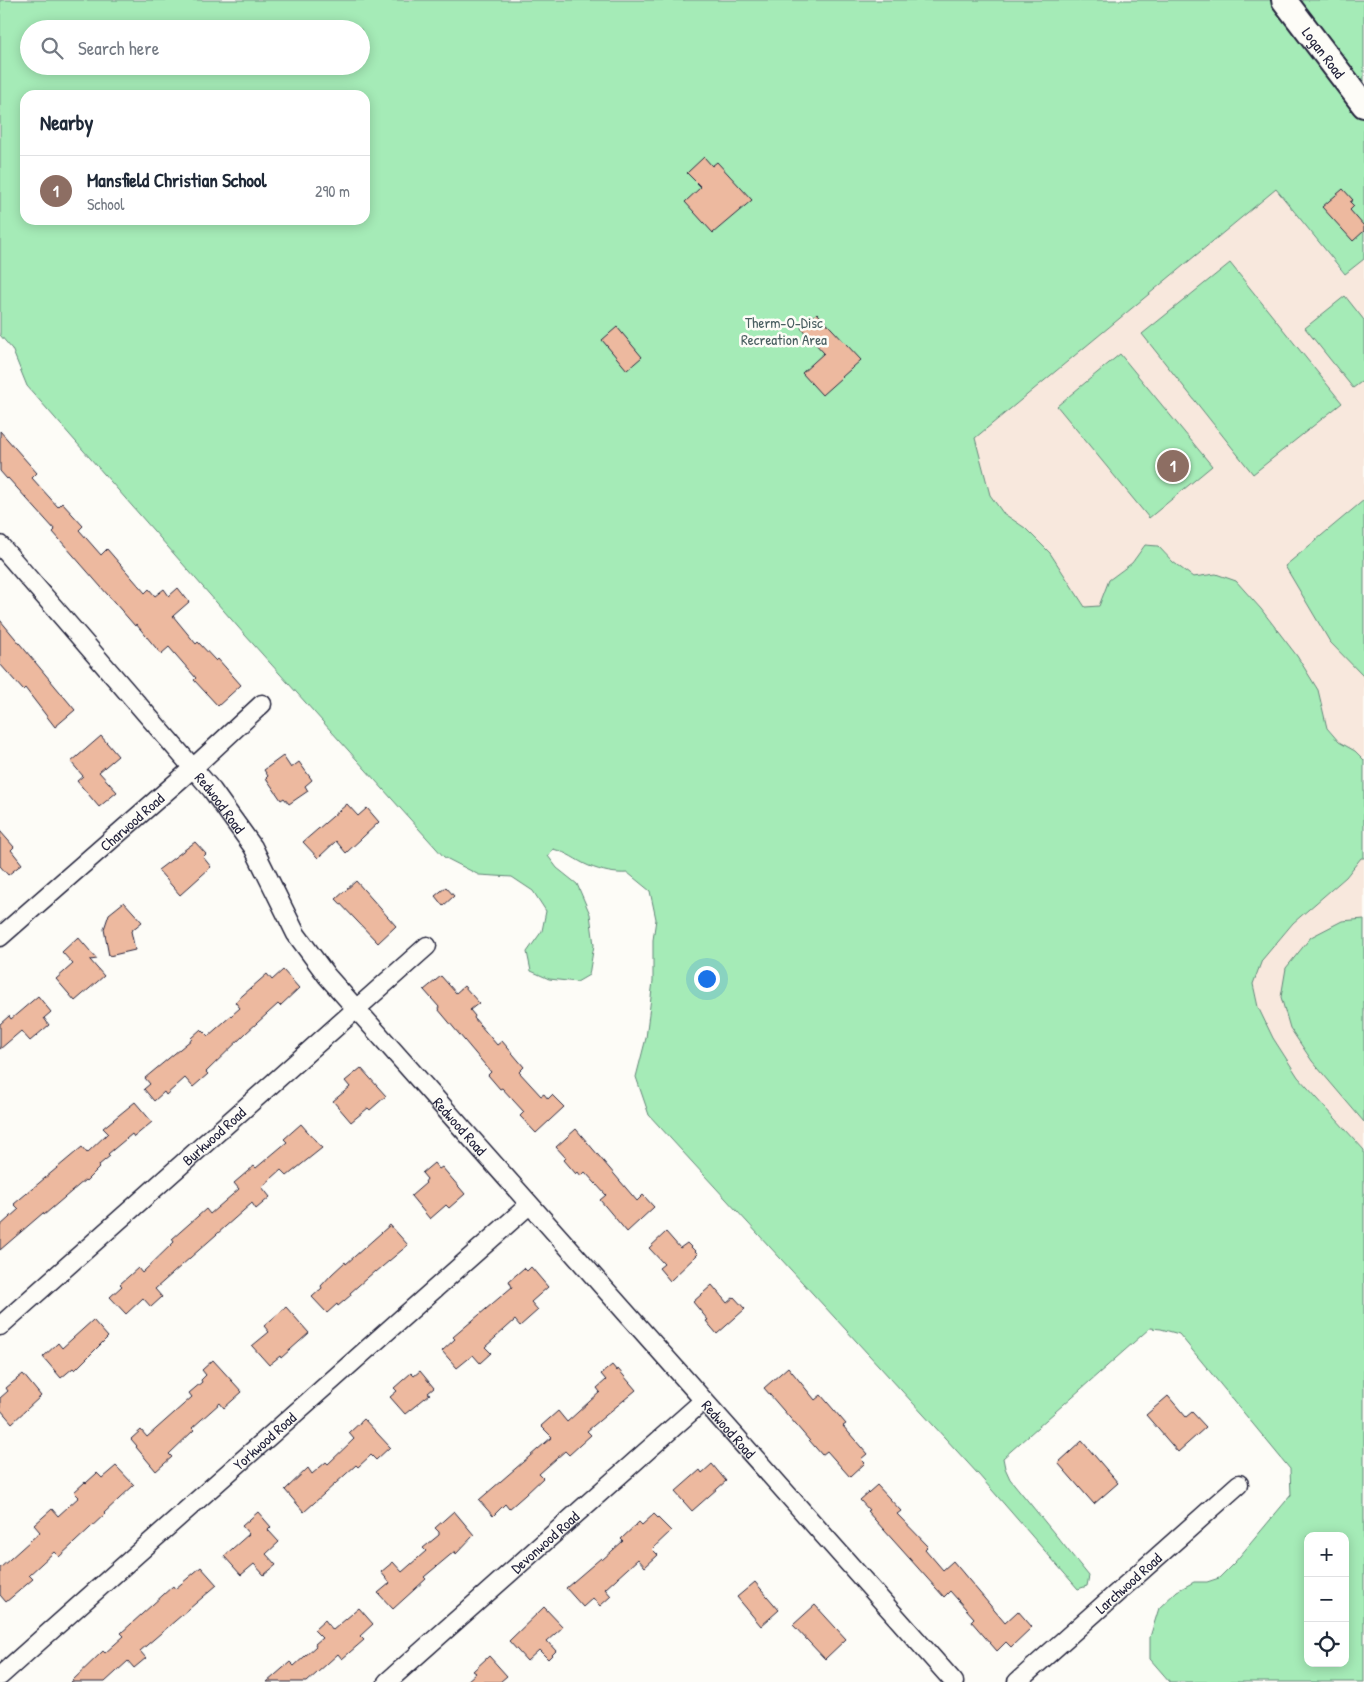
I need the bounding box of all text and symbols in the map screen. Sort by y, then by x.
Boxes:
search box [20,20,370,75]
street label: Logan Road [1298,23,1350,82]
icon: search [38,34,66,62]
text: Search here [78,35,159,61]
text: Nearby [40,108,93,137]
text: Mansfield Christian School [87,167,267,193]
text: 1 [53,180,59,202]
text: 290 m [315,180,350,202]
text: School [87,193,124,215]
park label: Therm-O-Disc Recreation Area [741,312,827,350]
pin: 1 [1157,447,1189,485]
street label: Redwood Road [190,767,250,838]
street label: Charwood Road [95,788,168,856]
your location [694,966,720,992]
street label: Redwood Road [429,1092,492,1160]
street label: Burkwood Road [177,1102,250,1170]
street label: Redwood Road [697,1395,761,1463]
street label: Yorkwood Road [228,1407,300,1474]
street label: Devonwood Road [506,1506,583,1578]
map controls [1304,1532,1349,1667]
button: + [1304,1532,1349,1577]
street label: Larchwood Road [1090,1547,1166,1618]
button: − [1304,1577,1349,1622]
button: locate [1304,1622,1349,1667]

